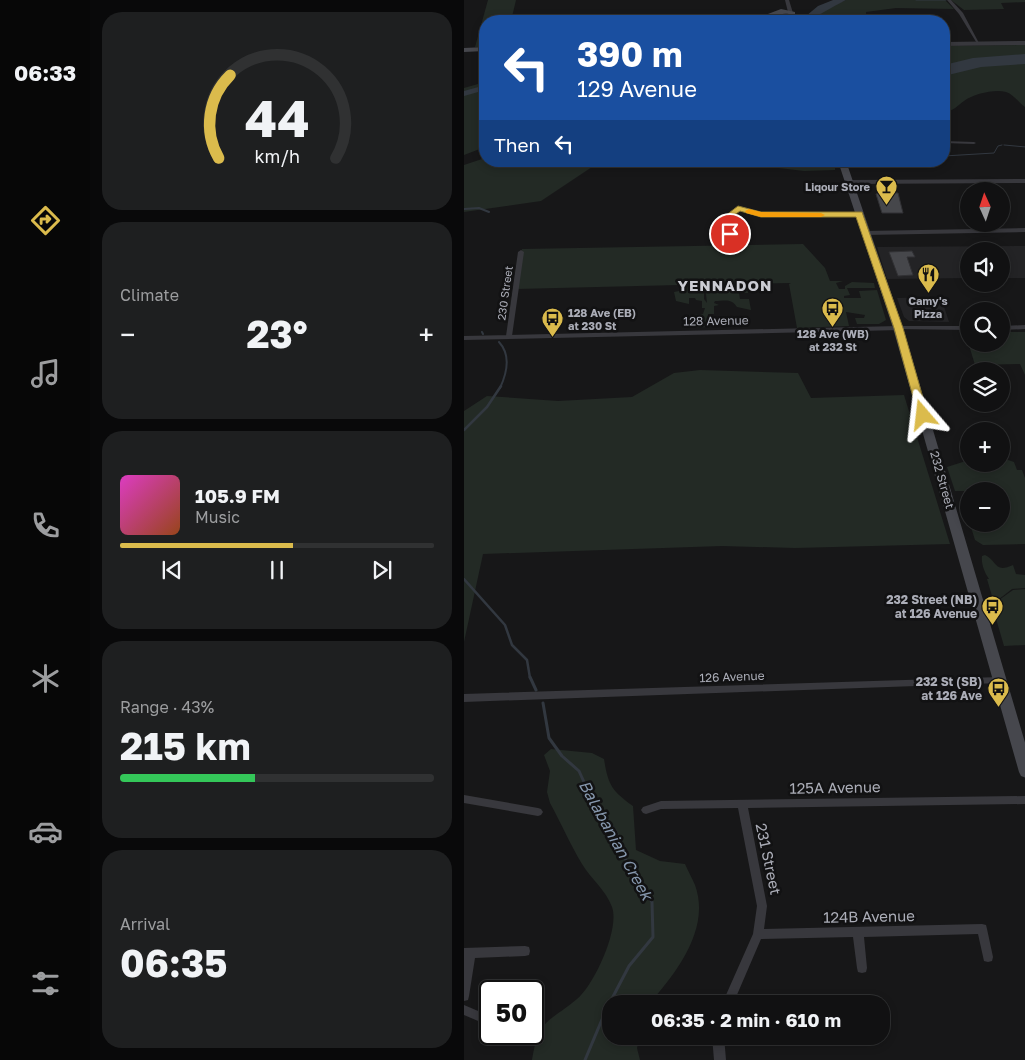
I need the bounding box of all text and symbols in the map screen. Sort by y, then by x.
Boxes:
text: 390 m [577,33,683,75]
icon: left [494,35,559,100]
text: 06:33 [14,59,76,86]
text: 129 Avenue [577,75,697,102]
text: 44 [244,86,310,148]
icon: left [550,130,578,158]
text: Then [494,133,540,156]
text: km/h [254,145,300,167]
bar icon: Liqour Store [874,175,898,206]
place label: Liqour Store [805,180,871,193]
north arrow [960,182,1010,232]
map controls [960,182,1010,532]
icon: directions [28,203,63,238]
pin [709,213,751,255]
icon: arrive [716,220,744,248]
button: sound [960,242,1010,292]
restaurant icon: Camy's Pizza [916,263,940,294]
street label: 230 Street [494,265,515,321]
district label: YENNADON [678,276,773,294]
text: Climate [120,285,179,305]
place label: Camy's Pizza [908,294,948,320]
bus stop icon: 128 Ave (WB) at 232 St [821,296,845,327]
button: search [960,302,1010,352]
place label: 128 Ave (EB) at 230 St [568,306,636,332]
bus stop icon: 128 Ave (EB) at 230 St [540,307,564,338]
text: 23° [246,311,308,356]
street label: 128 Avenue [683,312,749,329]
text: − [120,318,135,351]
text: + [419,318,434,351]
place label: 128 Ave (WB) at 232 St [797,327,869,353]
icon: music [28,356,63,391]
button: layers [960,362,1010,412]
position arrow [896,388,948,440]
button: + [960,422,1010,472]
street label: 232 Street [927,449,958,511]
button: − [960,482,1010,532]
text: 105.9 FM [195,484,280,507]
text: Music [195,507,240,527]
icon: phone [28,508,63,543]
icon: previous [158,556,186,584]
icon: pause [263,556,291,584]
icon: next [368,556,396,584]
place label: 232 Street (NB) at 126 Avenue [886,592,977,621]
bus stop icon: 232 Street (NB) at 126 Avenue [981,595,1005,626]
icon: climate [28,661,63,696]
street label: 126 Avenue [699,668,765,685]
place label: 232 St (SB) at 126 Ave [916,674,982,703]
bus stop icon: 232 St (SB) at 126 Ave [986,677,1010,708]
text: Range · 43% [120,697,214,717]
text: 215 km [120,723,251,768]
water label: Balabanian Creek [575,776,658,905]
street label: 125A Avenue [789,777,881,797]
icon: car [28,814,63,849]
street label: 231 Street [753,821,785,896]
street label: 124B Avenue [823,906,915,926]
text: Arrival [120,914,170,934]
text: 06:35 [120,940,227,985]
icon: filters [28,966,63,1001]
speed limit sign: 50 [479,980,544,1045]
text: 06:35 · 2 min · 610 m [651,1008,841,1031]

